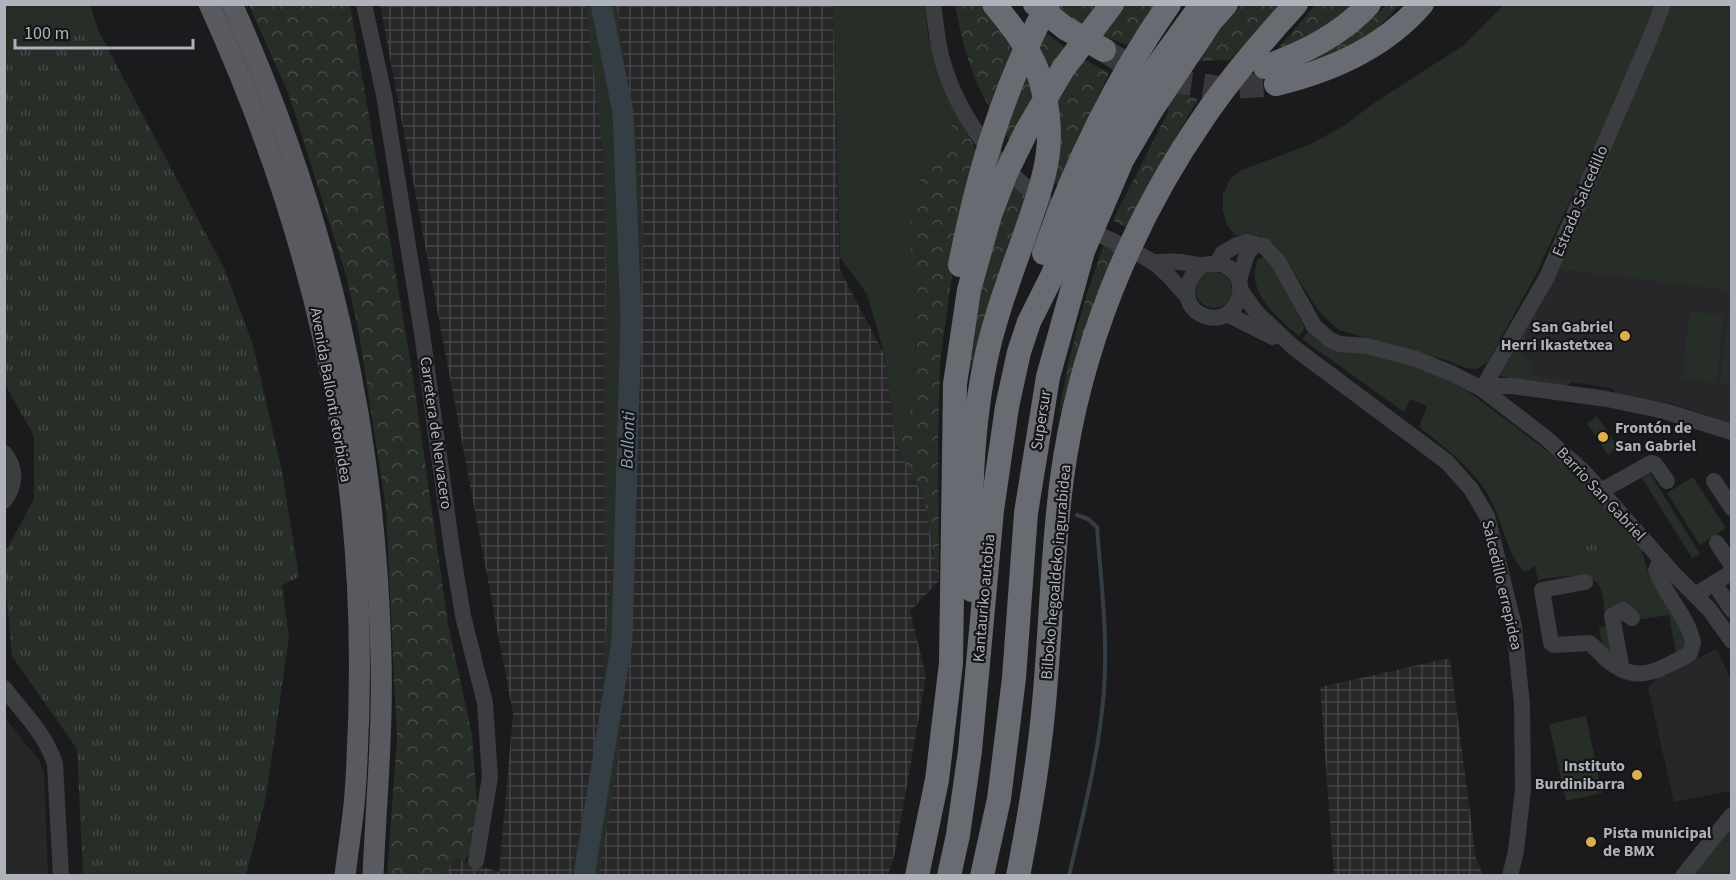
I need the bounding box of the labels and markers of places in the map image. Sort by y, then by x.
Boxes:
place label: San Gabriel Herri Ikastetxea [1501,316,1613,356]
marker: San Gabriel Herri Ikastetxea [1618,329,1632,343]
place label: Frontón de San Gabriel [1615,417,1697,457]
marker: Frontón de San Gabriel [1596,430,1610,444]
place label: Instituto Burdinibarra [1535,755,1625,795]
marker: Instituto Burdinibarra [1630,768,1644,782]
place label: Pista municipal de BMX [1603,822,1712,862]
marker: Pista municipal de BMX [1584,835,1598,849]

